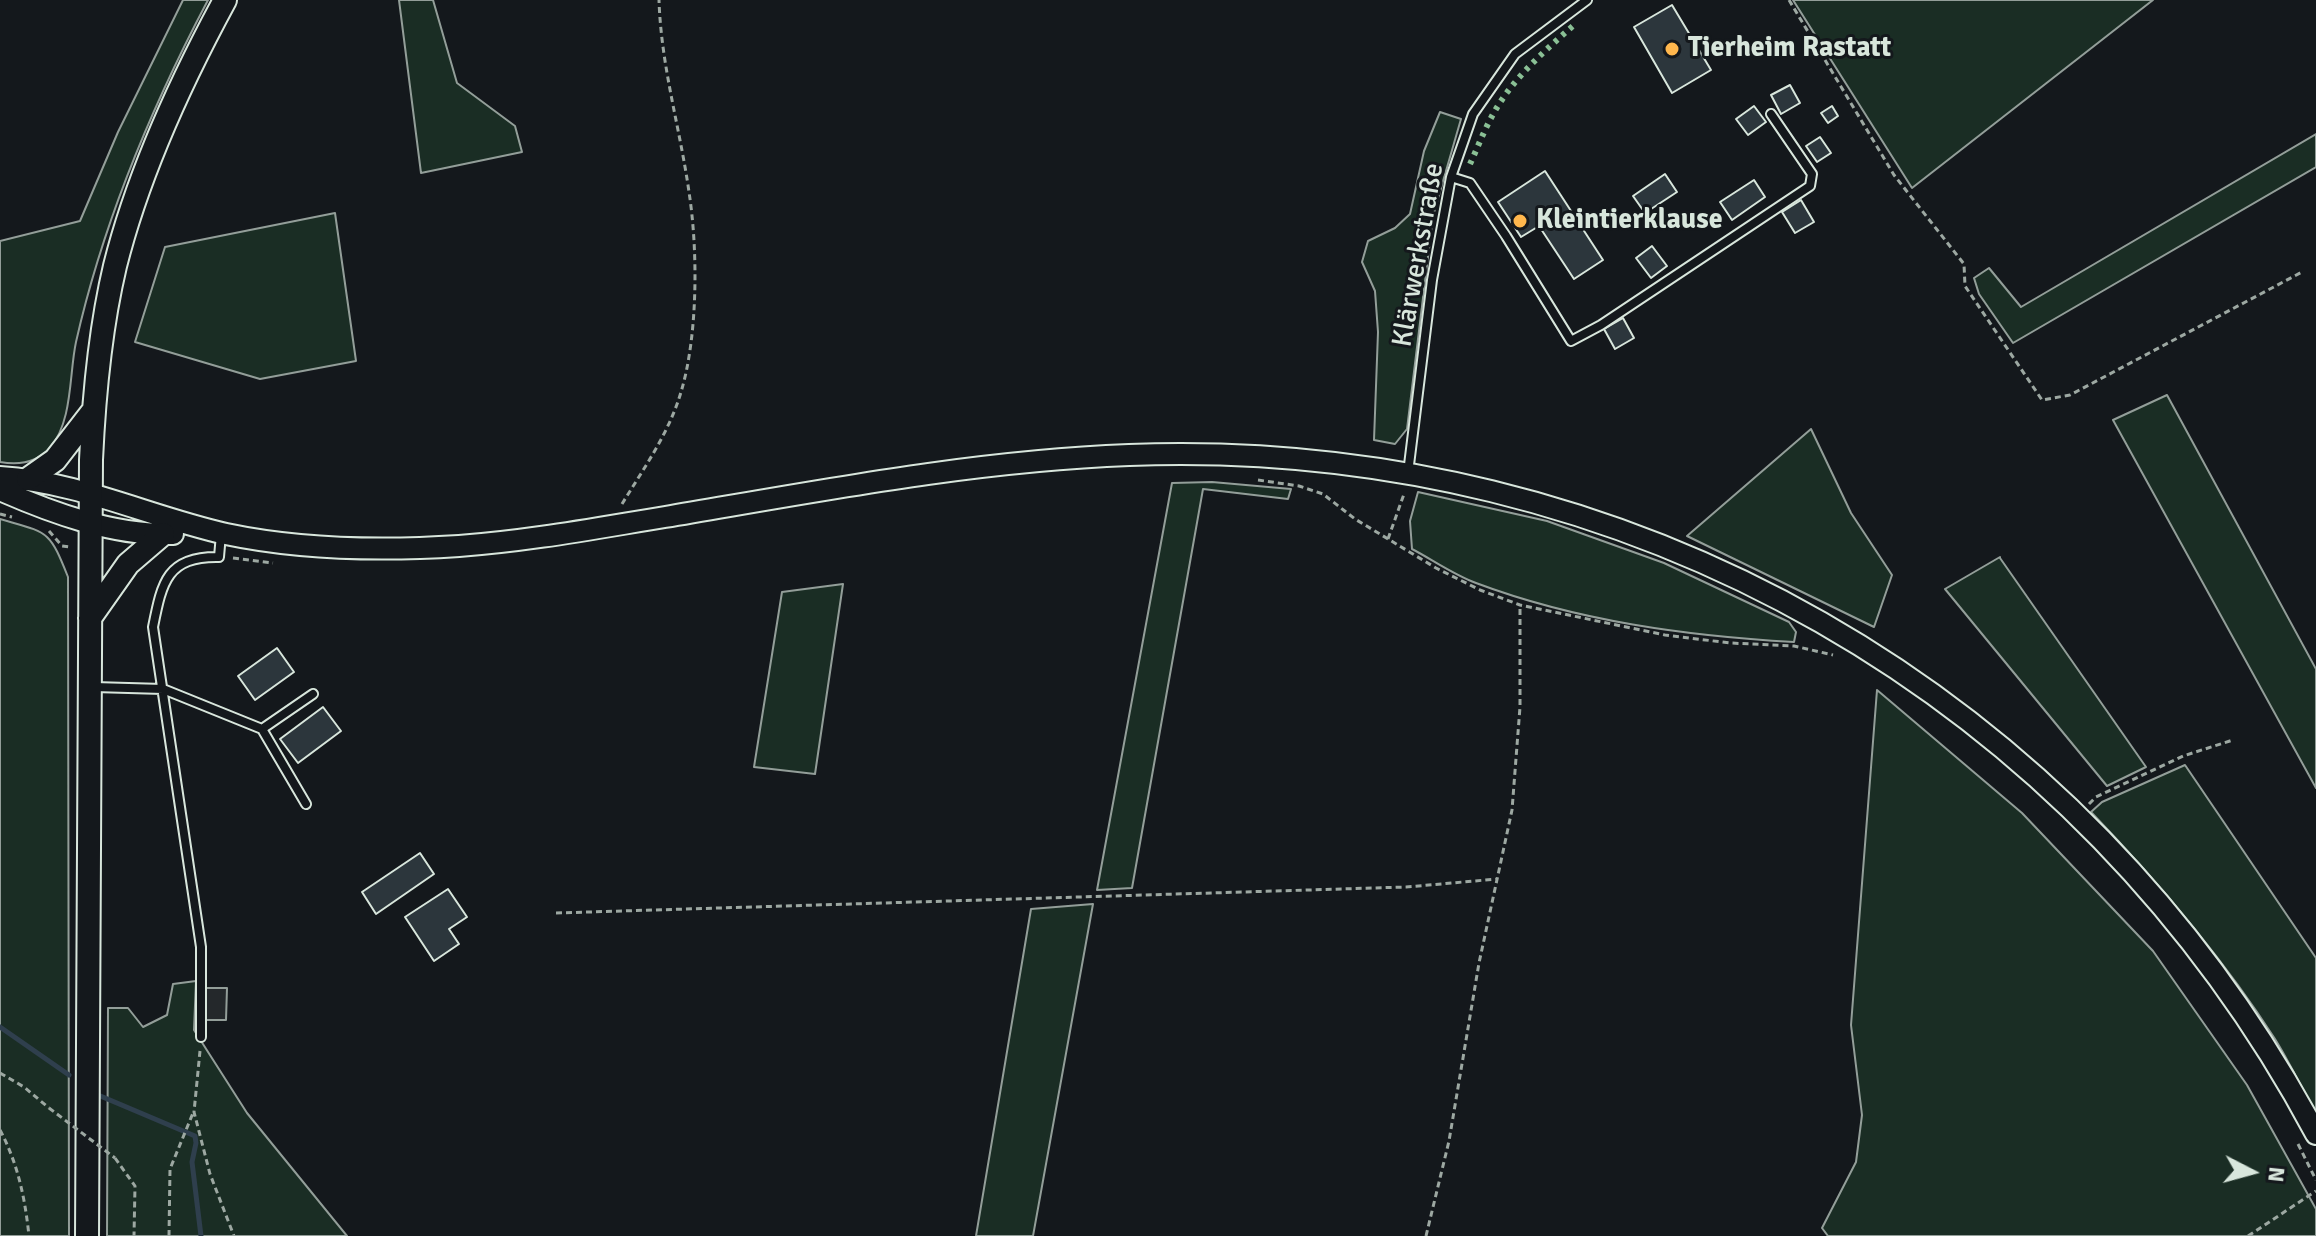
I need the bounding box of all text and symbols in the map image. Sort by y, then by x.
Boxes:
place label: Tierheim Rastatt [1688,32,1891,66]
marker: Tierheim Rastatt [1663,40,1681,58]
street label: Klärwerkstraße [1386,160,1452,350]
place label: Kleintierklause [1536,204,1723,238]
marker: Kleintierklause [1511,212,1529,230]
north arrow [2212,1132,2292,1212]
text: N [2262,1166,2291,1184]

